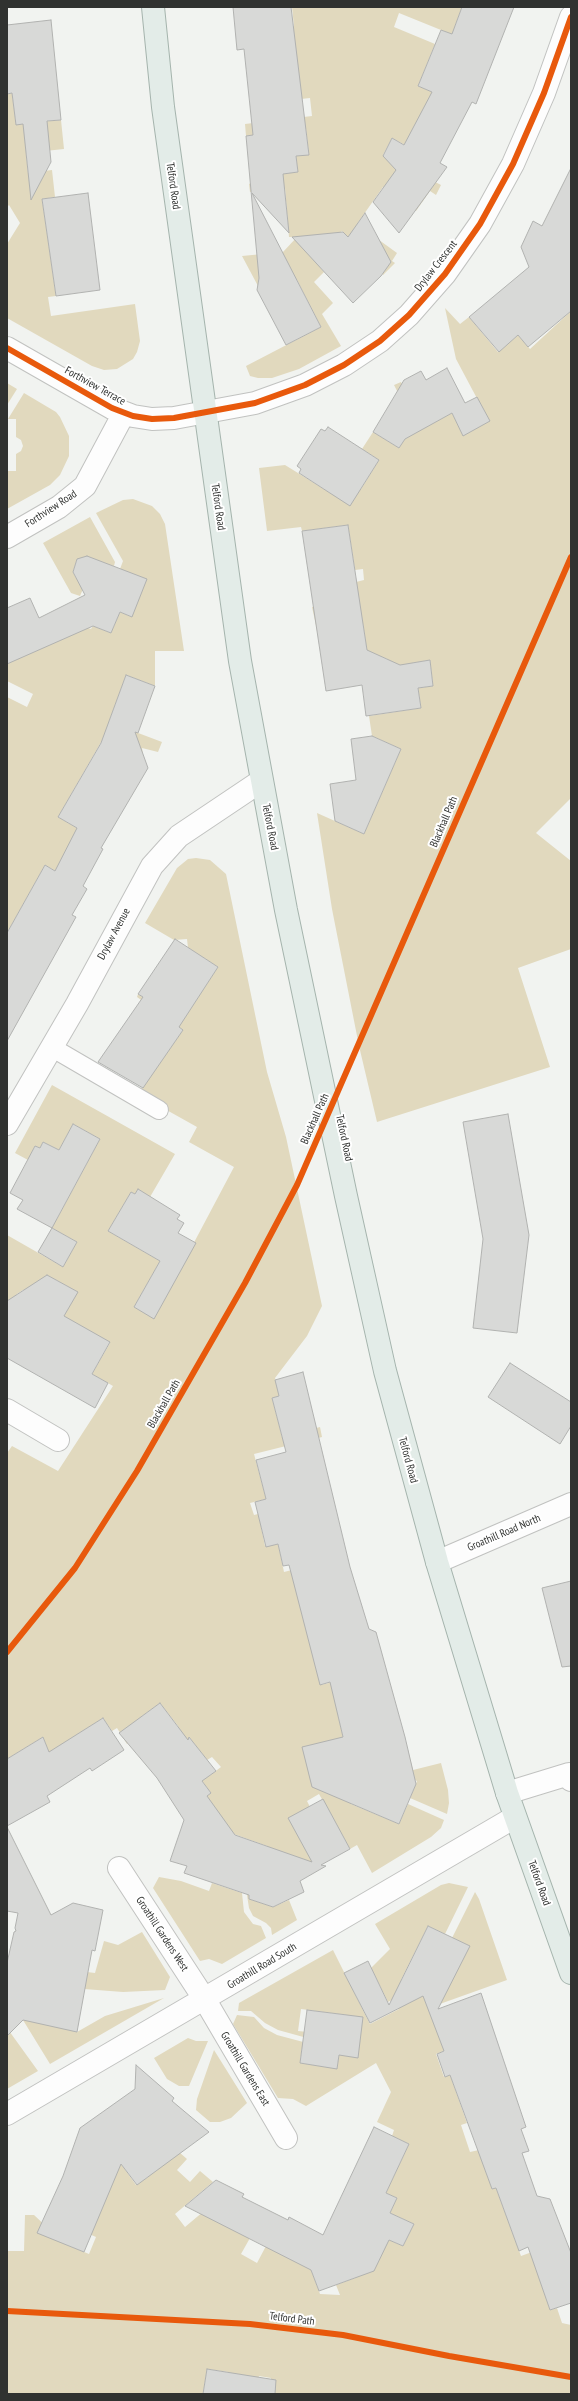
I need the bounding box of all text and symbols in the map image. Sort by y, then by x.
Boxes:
street label: Telford Road [163,162,183,210]
street label: Drylaw Crescent [412,238,460,294]
street label: Forthview Terrace [62,364,128,408]
street label: Telford Road [208,483,228,531]
street label: Forthview Road [23,487,79,531]
street label: Blackhall Path [427,795,461,849]
street label: Telford Road [259,803,281,851]
street label: Drylaw Avenue [95,906,133,962]
street label: Blackhall Path [298,1092,332,1146]
street label: Telford Road [333,1114,355,1162]
street label: Blackhall Path [145,1377,183,1431]
street label: Telford Road [396,1435,420,1485]
street label: Groathill Road North [465,1512,543,1554]
street label: Telford Road [525,1859,553,1907]
street label: Groathill Gardens West [133,1894,191,1974]
street label: Groathill Road South [225,1940,299,1992]
street label: Groathill Gardens East [218,2030,272,2108]
street label: Telford Path [269,2310,315,2328]

